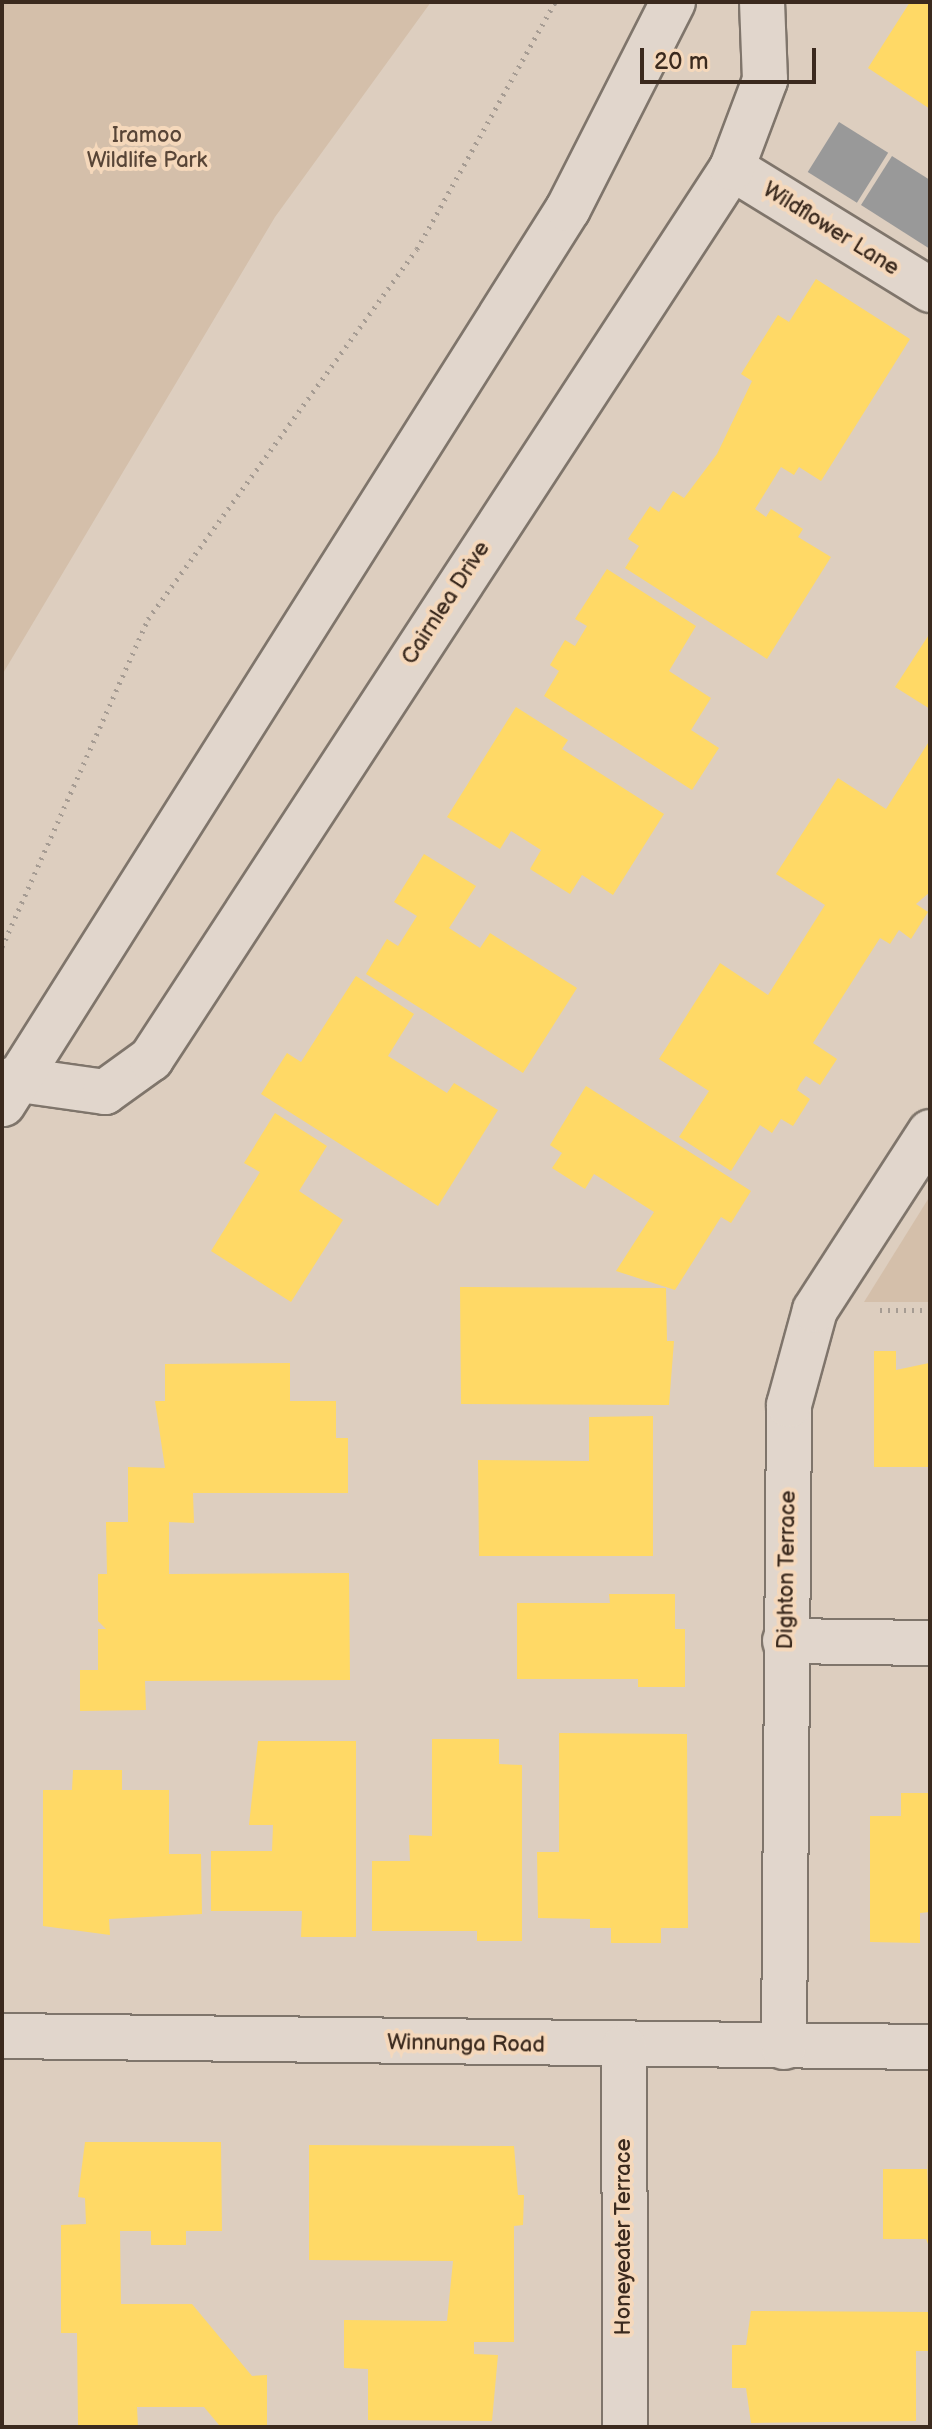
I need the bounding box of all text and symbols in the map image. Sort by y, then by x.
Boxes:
scale bar [644,32,820,82]
text: 20 m [654,47,709,76]
park label: Iramoo Wildlife Park [87,122,207,174]
street label: Wildflower Lane [758,177,904,281]
street label: Cairnlea Drive [396,536,496,670]
street label: Dighton Terrace [772,1490,802,1650]
street label: Winnunga Road [387,2029,545,2059]
street label: Honeyeater Terrace [611,2138,637,2336]

